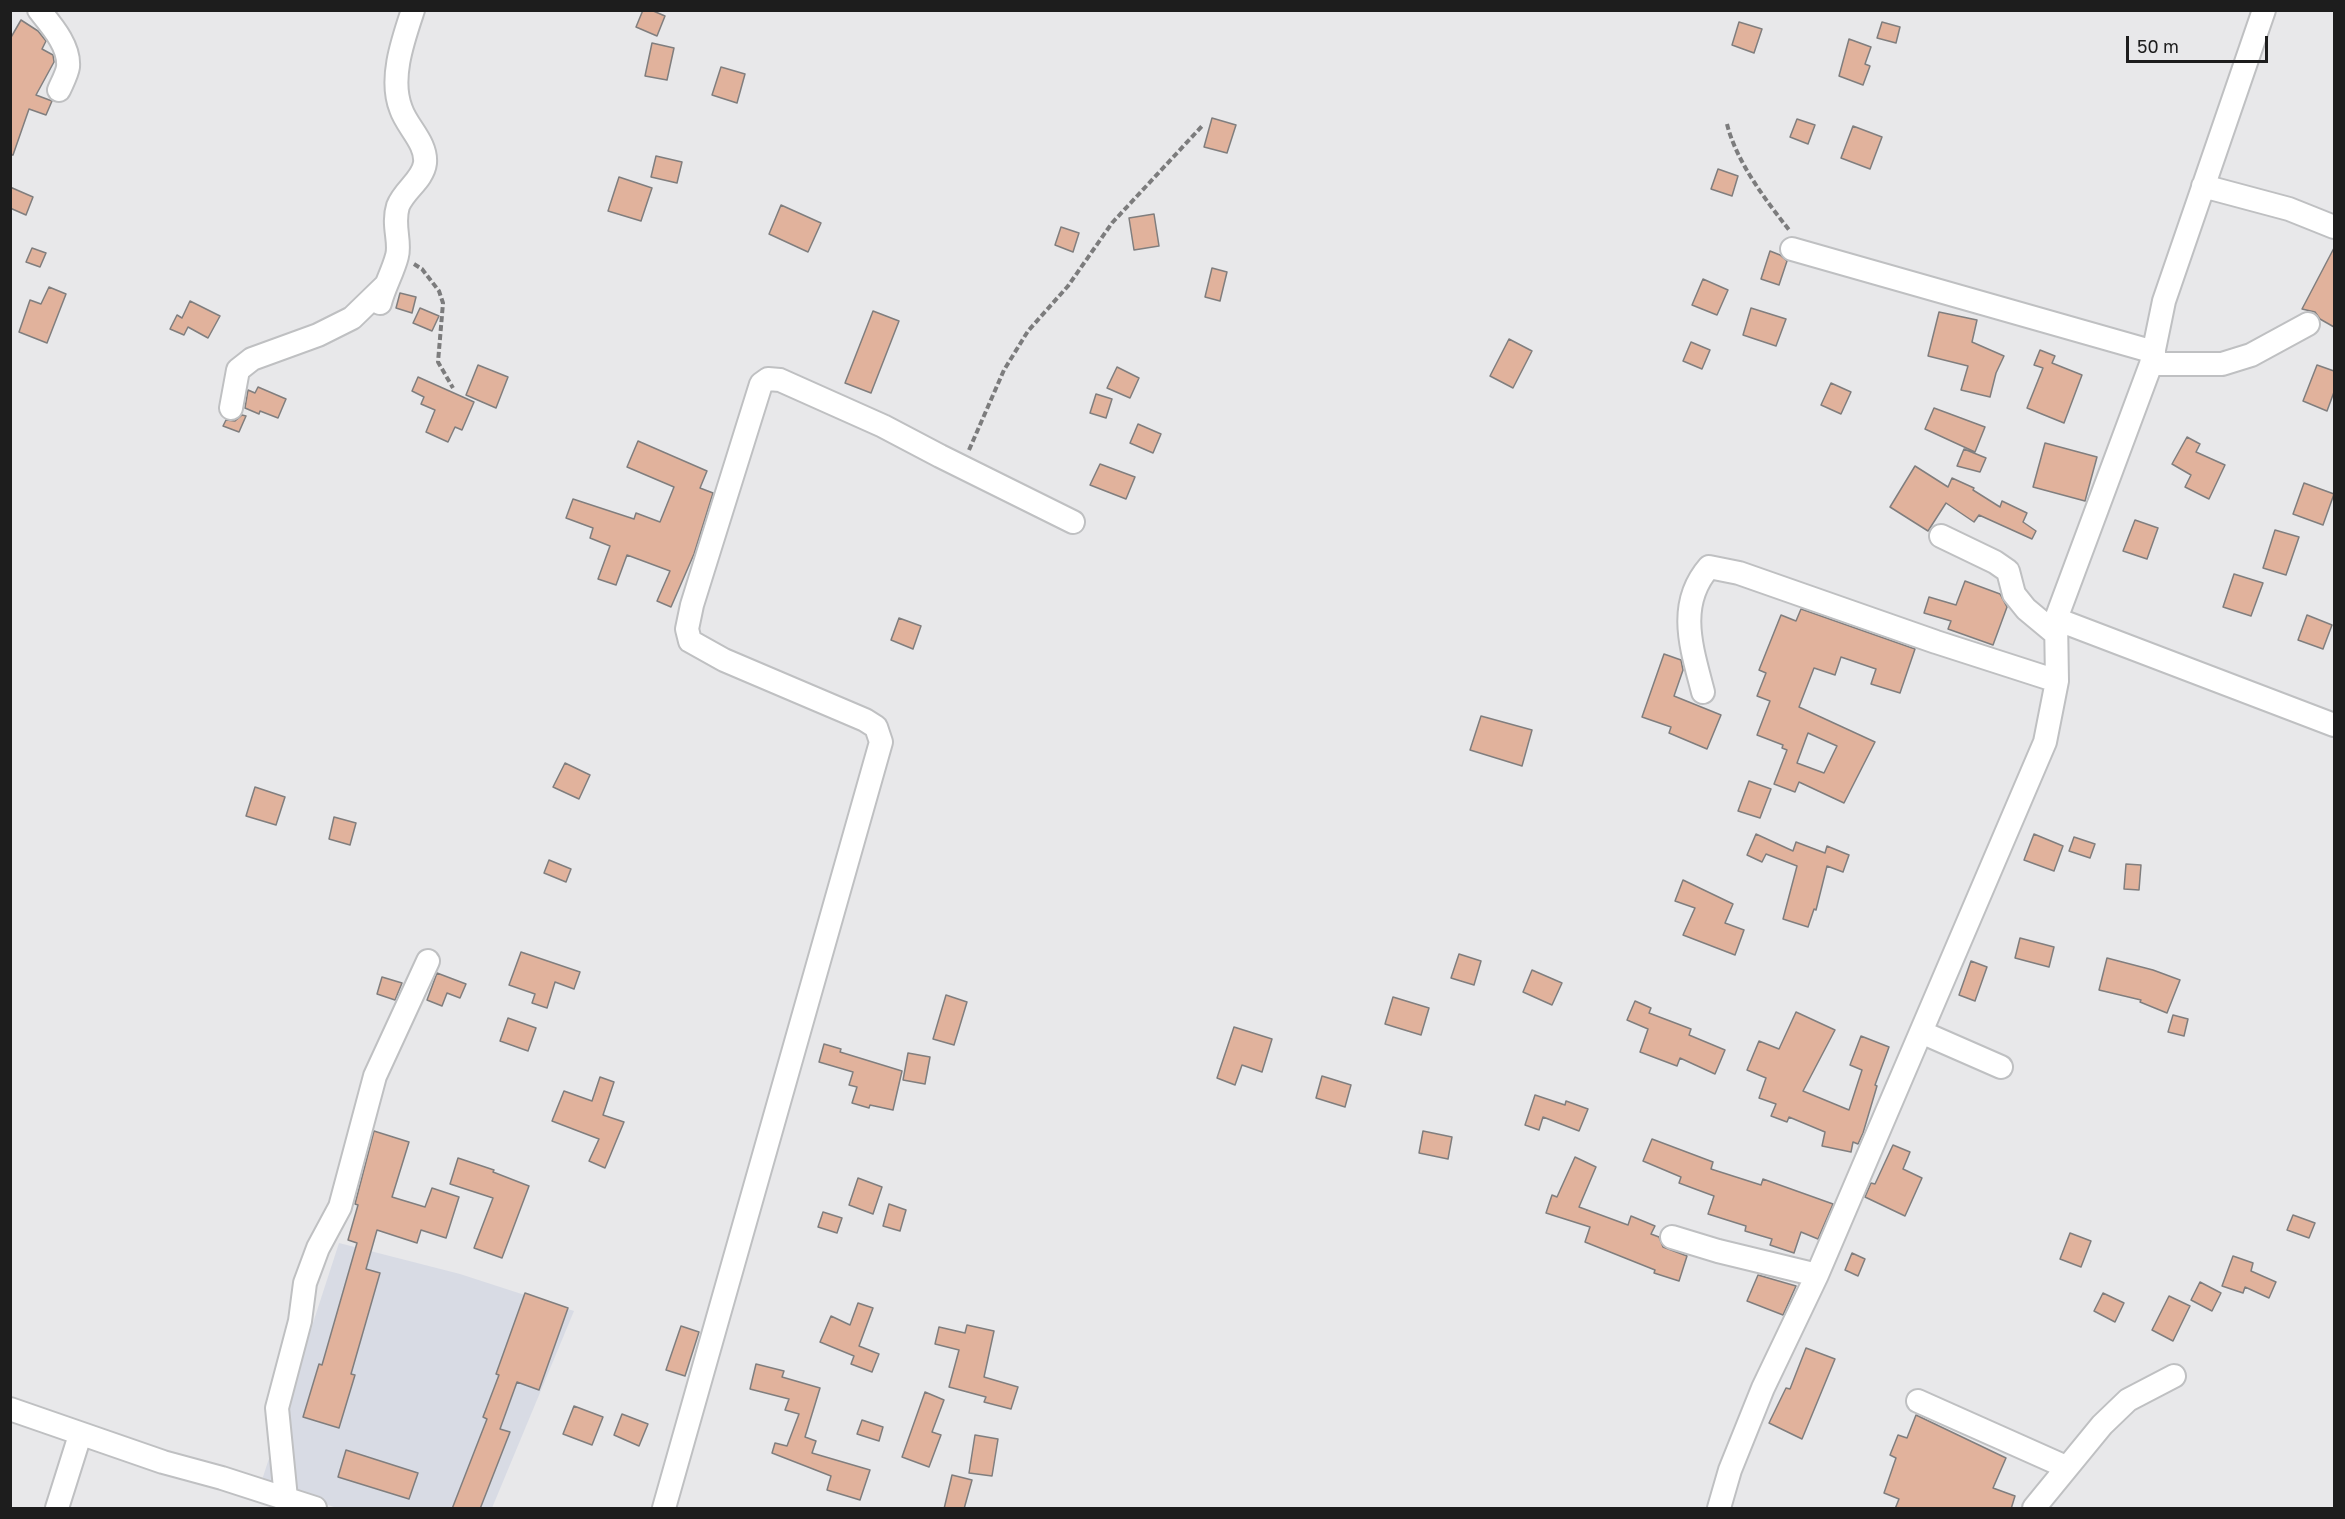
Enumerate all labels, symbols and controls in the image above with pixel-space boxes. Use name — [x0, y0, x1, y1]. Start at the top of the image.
scale bar — [2129, 24, 2272, 62]
text: 50 m — [2137, 35, 2179, 57]

